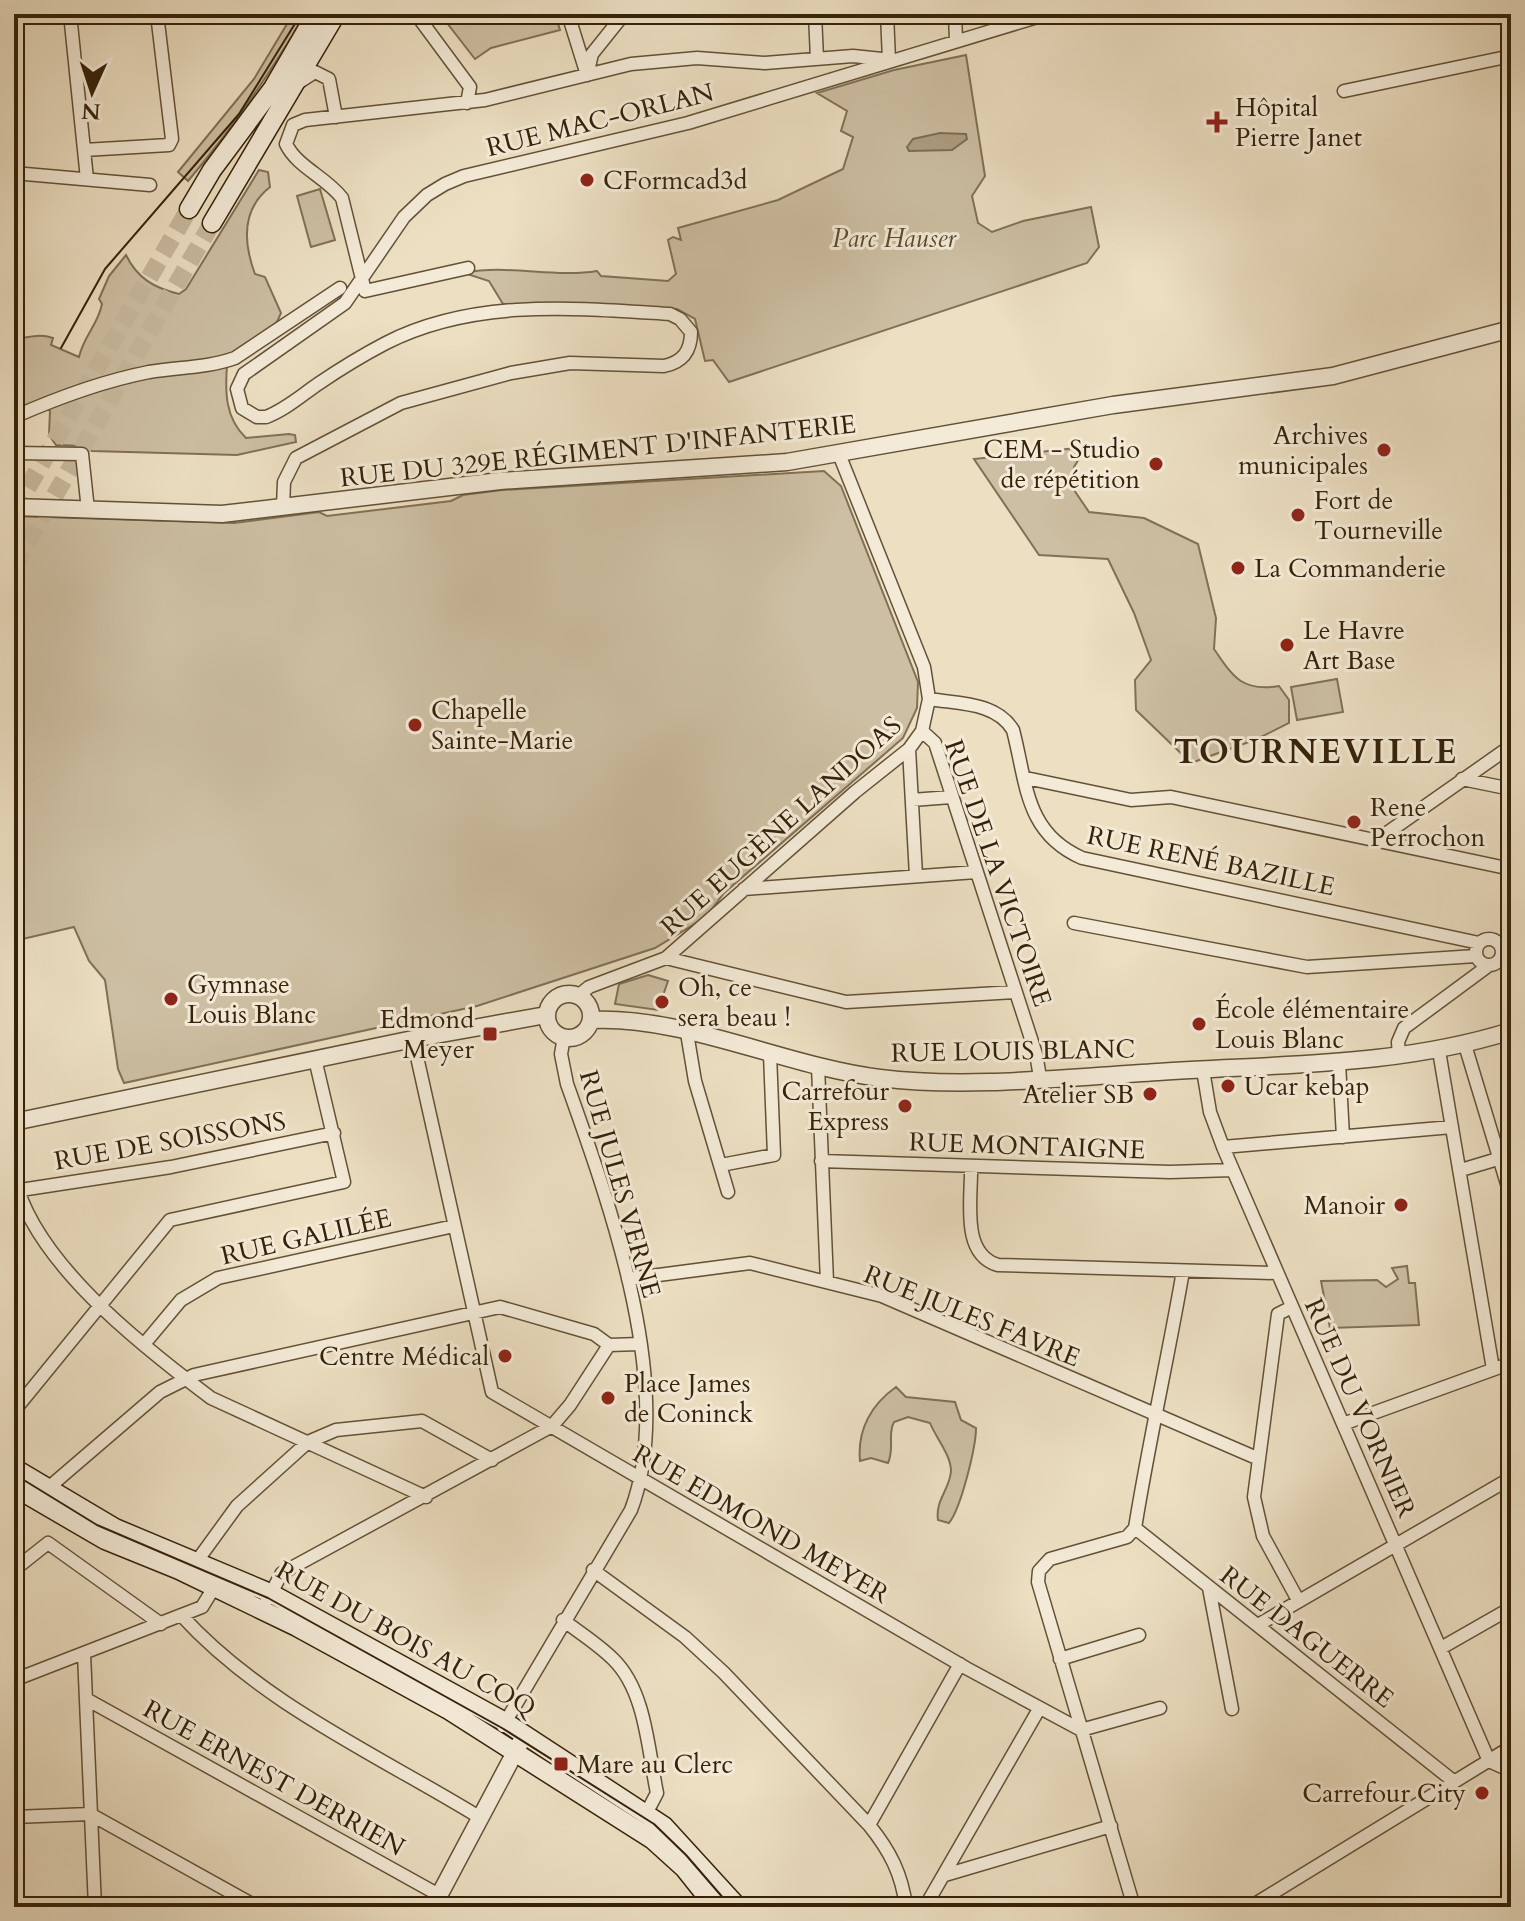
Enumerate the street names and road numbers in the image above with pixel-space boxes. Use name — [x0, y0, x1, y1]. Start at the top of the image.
street label: RUE MAC-ORLAN — [482, 75, 718, 165]
street label: RUE DU 329E RÉGIMENT D'INFANTERIE — [338, 406, 858, 496]
street label: RUE EUGÈNE LANDOAS — [653, 708, 909, 944]
street label: RUE DE LA VICTOIRE — [936, 735, 1060, 1011]
street label: RUE RENÉ BAZILLE — [1084, 818, 1338, 904]
street label: RUE LOUIS BLANC — [890, 1031, 1136, 1071]
street label: RUE JULES VERNE — [571, 1066, 669, 1302]
street label: RUE DE SOISSONS — [51, 1103, 289, 1179]
street label: RUE MONTAIGNE — [908, 1124, 1146, 1168]
street label: RUE GALILÉE — [217, 1200, 395, 1274]
street label: RUE JULES FAVRE — [859, 1257, 1085, 1375]
street label: RUE DU VORNIER — [1296, 1293, 1424, 1523]
street label: RUE EDMOND MEYER — [626, 1436, 896, 1612]
street label: RUE DU BOIS AU COQ — [270, 1553, 542, 1725]
street label: RUE DAGUERRE — [1213, 1558, 1401, 1716]
street label: RUE ERNEST DERRIEN — [137, 1691, 411, 1865]

